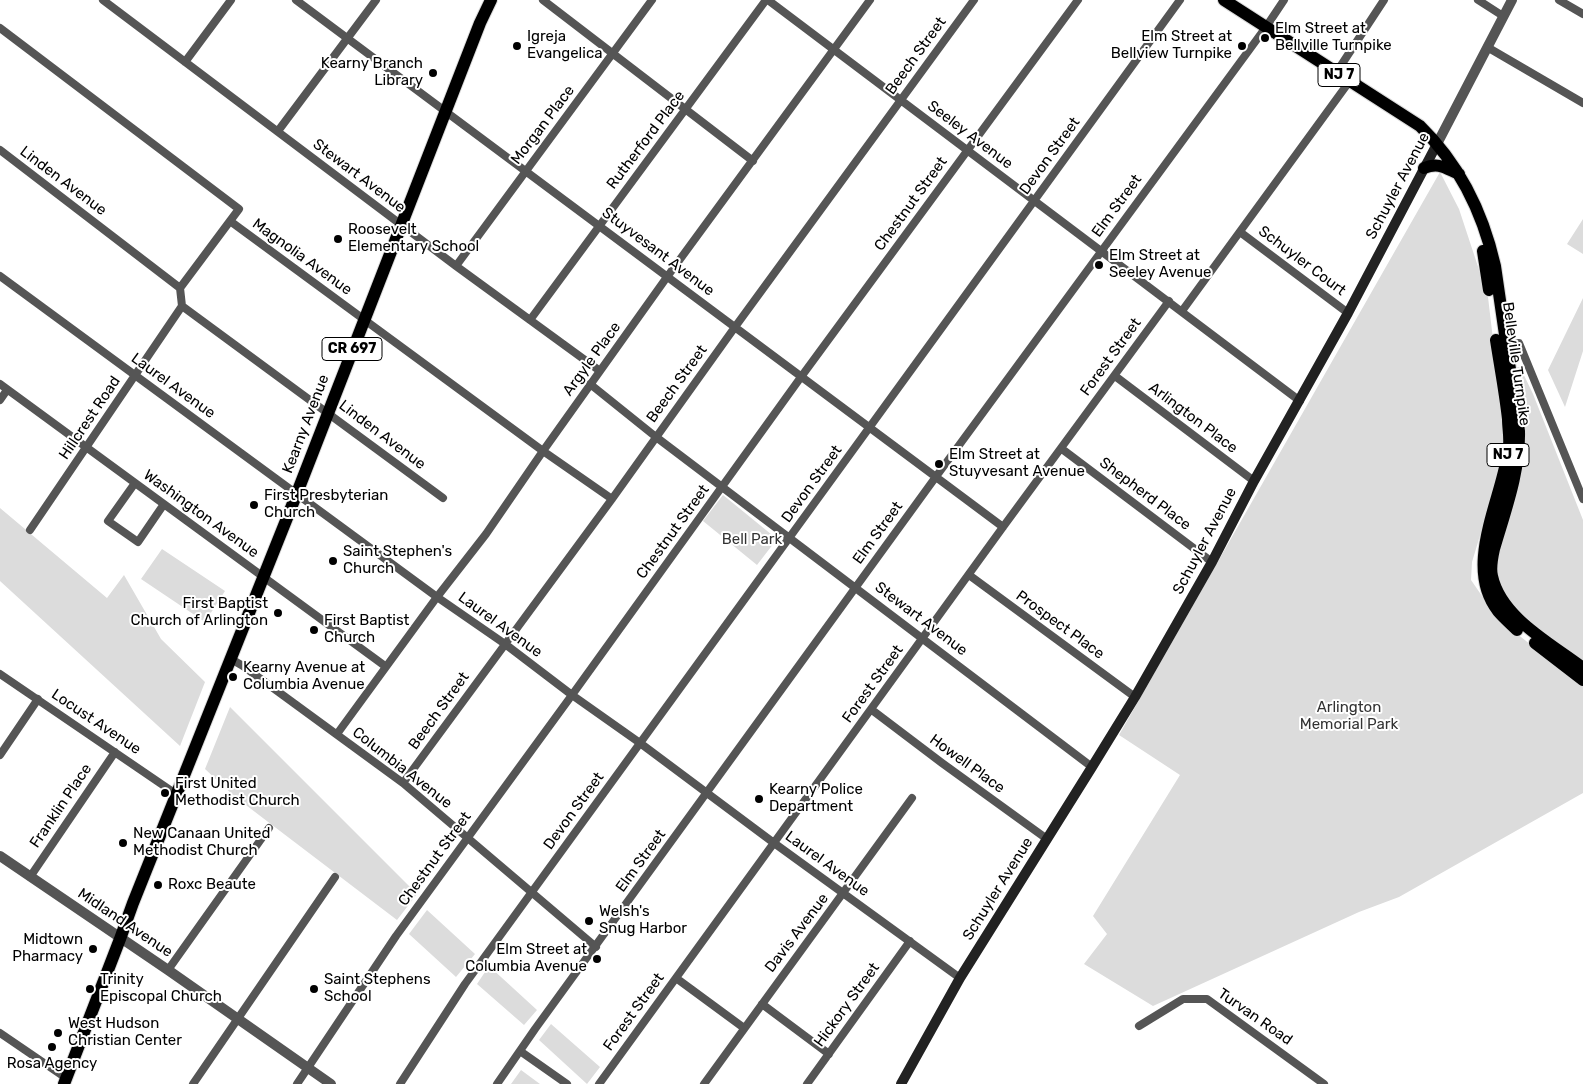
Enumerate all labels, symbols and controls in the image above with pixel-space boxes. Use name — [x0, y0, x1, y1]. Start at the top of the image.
street label: Beech Street — [882, 14, 950, 98]
place label: Elm Street at Bellville Turnpike — [1275, 20, 1392, 55]
place label: Igreja Evangelica — [527, 28, 602, 63]
place label: Elm Street at Bellview Turnpike — [1111, 28, 1232, 63]
marker: Elm Street at Bellville Turnpike — [1259, 32, 1271, 44]
marker: Igreja Evangelica — [511, 40, 523, 52]
marker: Elm Street at Bellview Turnpike — [1236, 40, 1248, 52]
place label: Kearny Branch Library — [321, 55, 423, 90]
road number: NJ 7 — [1318, 64, 1360, 86]
marker: Kearny Branch Library — [427, 67, 439, 79]
street label: Morgan Place — [507, 82, 579, 168]
street label: Rutherford Place — [603, 87, 689, 193]
street label: Seeley Avenue — [924, 97, 1016, 173]
street label: Devon Street — [1016, 114, 1084, 198]
street label: Schuyler Avenue — [1362, 130, 1434, 242]
street label: Stewart Avenue — [309, 135, 409, 217]
street label: Linden Avenue — [16, 143, 110, 219]
street label: Chestnut Street — [871, 153, 951, 255]
street label: Elm Street — [1088, 171, 1146, 241]
street label: Stuyvesant Avenue — [598, 204, 718, 300]
street label: Magnolia Avenue — [249, 215, 355, 299]
place label: Roosevelt Elementary School — [348, 221, 479, 256]
street label: Schuyler Court — [1255, 222, 1349, 300]
marker: Roosevelt Elementary School — [332, 233, 344, 245]
place label: Elm Street at Seeley Avenue — [1109, 247, 1211, 282]
marker: Elm Street at Seeley Avenue — [1093, 259, 1105, 271]
street label: Belleville Turnpike — [1498, 301, 1534, 427]
street label: Forest Street — [1077, 315, 1145, 399]
street label: Argyle Place — [559, 319, 625, 399]
road number: CR 697 — [322, 338, 382, 360]
street label: Beech Street — [643, 342, 711, 426]
street label: Laurel Avenue — [127, 349, 219, 423]
street label: Kearny Avenue — [279, 372, 333, 476]
street label: Hillcrest Road — [56, 373, 124, 463]
street label: Arlington Place — [1145, 379, 1241, 457]
street label: Linden Avenue — [335, 397, 429, 473]
street label: Devon Street — [778, 442, 846, 526]
road number: NJ 7 — [1487, 444, 1529, 466]
place label: Elm Street at Stuyvesant Avenue — [949, 446, 1085, 481]
street label: Shepherd Place — [1096, 454, 1194, 534]
marker: Elm Street at Stuyvesant Avenue — [933, 458, 945, 470]
street label: Washington Avenue — [140, 466, 262, 562]
street label: Chestnut Street — [633, 481, 713, 583]
street label: Schuyler Avenue — [1169, 485, 1241, 597]
place label: First Presbyterian Church — [264, 487, 388, 522]
street label: Elm Street — [849, 498, 907, 568]
marker: First Presbyterian Church — [248, 499, 260, 511]
park label: Bell Park — [722, 531, 782, 549]
place label: Saint Stephen's Church — [343, 543, 452, 578]
marker: Saint Stephen's Church — [327, 555, 339, 567]
street label: Stewart Avenue — [871, 578, 971, 660]
street label: Prospect Place — [1012, 587, 1108, 663]
street label: Laurel Avenue — [454, 588, 546, 662]
place label: First Baptist Church of Arlington — [131, 595, 268, 630]
marker: First Baptist Church of Arlington — [272, 607, 284, 619]
place label: First Baptist Church — [324, 612, 409, 647]
marker: First Baptist Church — [308, 624, 320, 636]
street label: Forest Street — [839, 642, 907, 726]
place label: Kearny Avenue at Columbia Avenue — [243, 659, 365, 694]
street label: Beech Street — [405, 669, 473, 753]
marker: Kearny Avenue at Columbia Avenue — [227, 671, 239, 683]
street label: Locust Avenue — [48, 685, 144, 759]
park label: Arlington Memorial Park — [1300, 699, 1398, 734]
street label: Columbia Avenue — [349, 723, 455, 813]
street label: Howell Place — [926, 731, 1008, 797]
street label: Franklin Place — [26, 761, 96, 851]
street label: Devon Street — [540, 769, 608, 853]
place label: First United Methodist Church — [175, 775, 300, 810]
place label: Kearny Police Department — [769, 781, 863, 816]
marker: First United Methodist Church — [159, 787, 171, 799]
marker: Kearny Police Department — [753, 793, 765, 805]
street label: Chestnut Street — [395, 808, 475, 910]
place label: New Canaan United Methodist Church — [133, 825, 270, 860]
street label: Elm Street — [612, 826, 670, 896]
street label: Laurel Avenue — [781, 827, 873, 901]
street label: Schuyler Avenue — [959, 834, 1037, 944]
marker: New Canaan United Methodist Church — [117, 837, 129, 849]
place label: Roxc Beaute — [168, 876, 256, 894]
marker: Roxc Beaute — [152, 879, 164, 891]
street label: Midland Avenue — [74, 885, 176, 961]
street label: Davis Avenue — [761, 890, 833, 976]
place label: Welsh's Snug Harbor — [599, 903, 687, 938]
marker: Welsh's Snug Harbor — [583, 915, 595, 927]
place label: Midtown Pharmacy — [12, 931, 83, 966]
place label: Elm Street at Columbia Avenue — [465, 941, 587, 976]
marker: Midtown Pharmacy — [87, 943, 99, 955]
marker: Elm Street at Columbia Avenue — [591, 953, 603, 965]
street label: Hickory Street — [810, 959, 884, 1051]
street label: Forest Street — [600, 970, 668, 1054]
place label: Trinity Episcopal Church — [100, 971, 222, 1006]
place label: Saint Stephens School — [324, 971, 431, 1006]
marker: Trinity Episcopal Church — [84, 983, 96, 995]
marker: Saint Stephens School — [308, 983, 320, 995]
street label: Turvan Road — [1214, 985, 1296, 1049]
place label: West Hudson Christian Center — [68, 1015, 182, 1050]
marker: West Hudson Christian Center — [52, 1027, 64, 1039]
marker: Rosa Agency — [46, 1041, 58, 1053]
place label: Rosa Agency — [7, 1055, 97, 1073]

